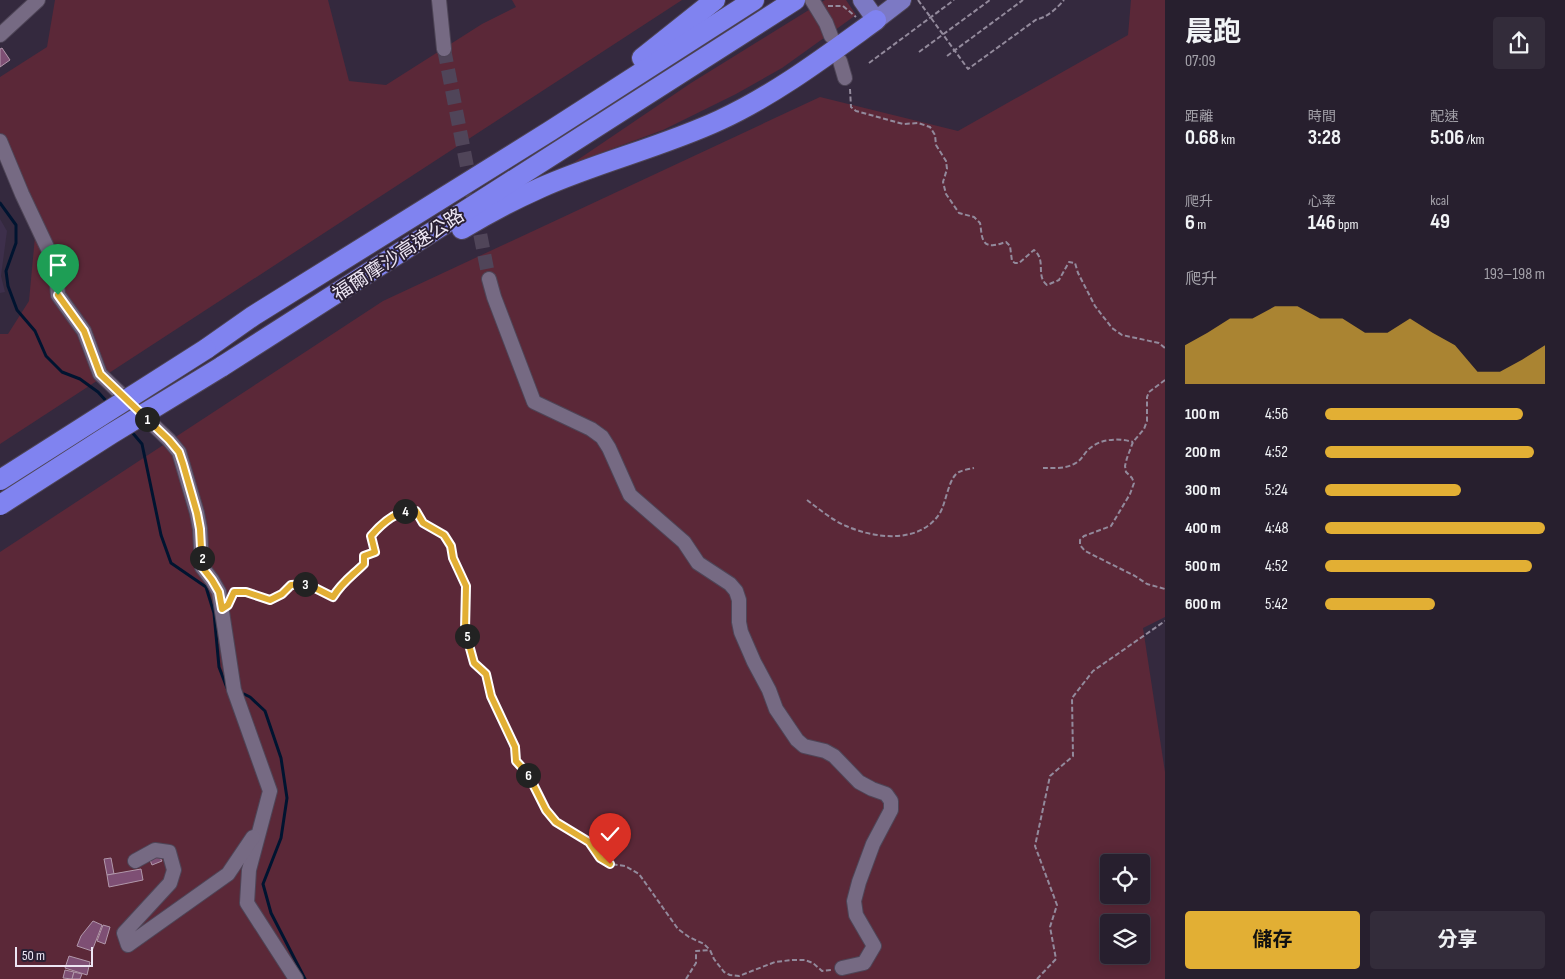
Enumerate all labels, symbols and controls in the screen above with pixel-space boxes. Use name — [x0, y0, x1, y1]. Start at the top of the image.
text: 晨跑 — [1185, 16, 1241, 49]
button: share — [1493, 17, 1545, 69]
text: 07:09 — [1185, 52, 1216, 71]
text: 距離 — [1185, 108, 1213, 125]
text: 時間 — [1308, 108, 1336, 125]
text: 配速 — [1430, 108, 1458, 125]
text: 0.68 — [1185, 125, 1219, 150]
text: 3:28 — [1308, 125, 1341, 150]
text: 5:06 — [1430, 125, 1464, 150]
text: km — [1219, 131, 1235, 148]
text: /km — [1464, 131, 1485, 148]
text: kcal — [1430, 192, 1449, 209]
text: 爬升 — [1185, 193, 1213, 210]
text: 心率 — [1308, 193, 1336, 210]
street label: 福爾摩沙高速公路 — [329, 204, 469, 306]
text: 49 — [1430, 209, 1450, 234]
text: 6 — [1185, 210, 1195, 235]
text: 146 — [1308, 210, 1336, 235]
text: m — [1195, 216, 1206, 233]
text: bpm — [1336, 216, 1359, 233]
pin — [37, 244, 79, 295]
icon: arrive — [44, 251, 72, 279]
text: 193–198 m — [1484, 265, 1545, 284]
text: 爬升 — [1185, 270, 1217, 289]
text: 100 m — [1185, 405, 1220, 424]
text: 4:56 — [1265, 405, 1288, 424]
pin: 1 — [134, 406, 160, 432]
text: 1 — [145, 411, 150, 428]
text: 200 m — [1185, 443, 1220, 462]
text: 4:52 — [1265, 443, 1288, 462]
text: 300 m — [1185, 481, 1221, 500]
text: 5:24 — [1265, 481, 1288, 500]
pin: 4 — [392, 498, 418, 524]
text: 4 — [402, 503, 409, 520]
text: 400 m — [1185, 519, 1221, 538]
text: 4:48 — [1265, 519, 1288, 538]
pin: 2 — [190, 546, 214, 570]
text: 2 — [199, 550, 206, 567]
text: 500 m — [1185, 557, 1220, 576]
text: 4:52 — [1265, 557, 1288, 576]
pin: 3 — [292, 572, 318, 596]
text: 3 — [302, 576, 309, 593]
text: 600 m — [1185, 595, 1221, 614]
text: 5:42 — [1265, 595, 1288, 614]
pin: 5 — [454, 624, 480, 648]
text: 5 — [464, 628, 471, 645]
pin: 6 — [516, 762, 540, 788]
text: 6 — [525, 767, 532, 784]
pin — [589, 813, 631, 864]
icon: check — [596, 820, 624, 848]
map controls — [1100, 854, 1150, 964]
button: locate — [1100, 854, 1150, 904]
button: 儲存 — [1185, 911, 1360, 969]
button: 分享 — [1370, 911, 1545, 969]
button: layers — [1100, 914, 1150, 964]
scale bar — [15, 944, 92, 967]
text: 50 m — [22, 947, 45, 964]

